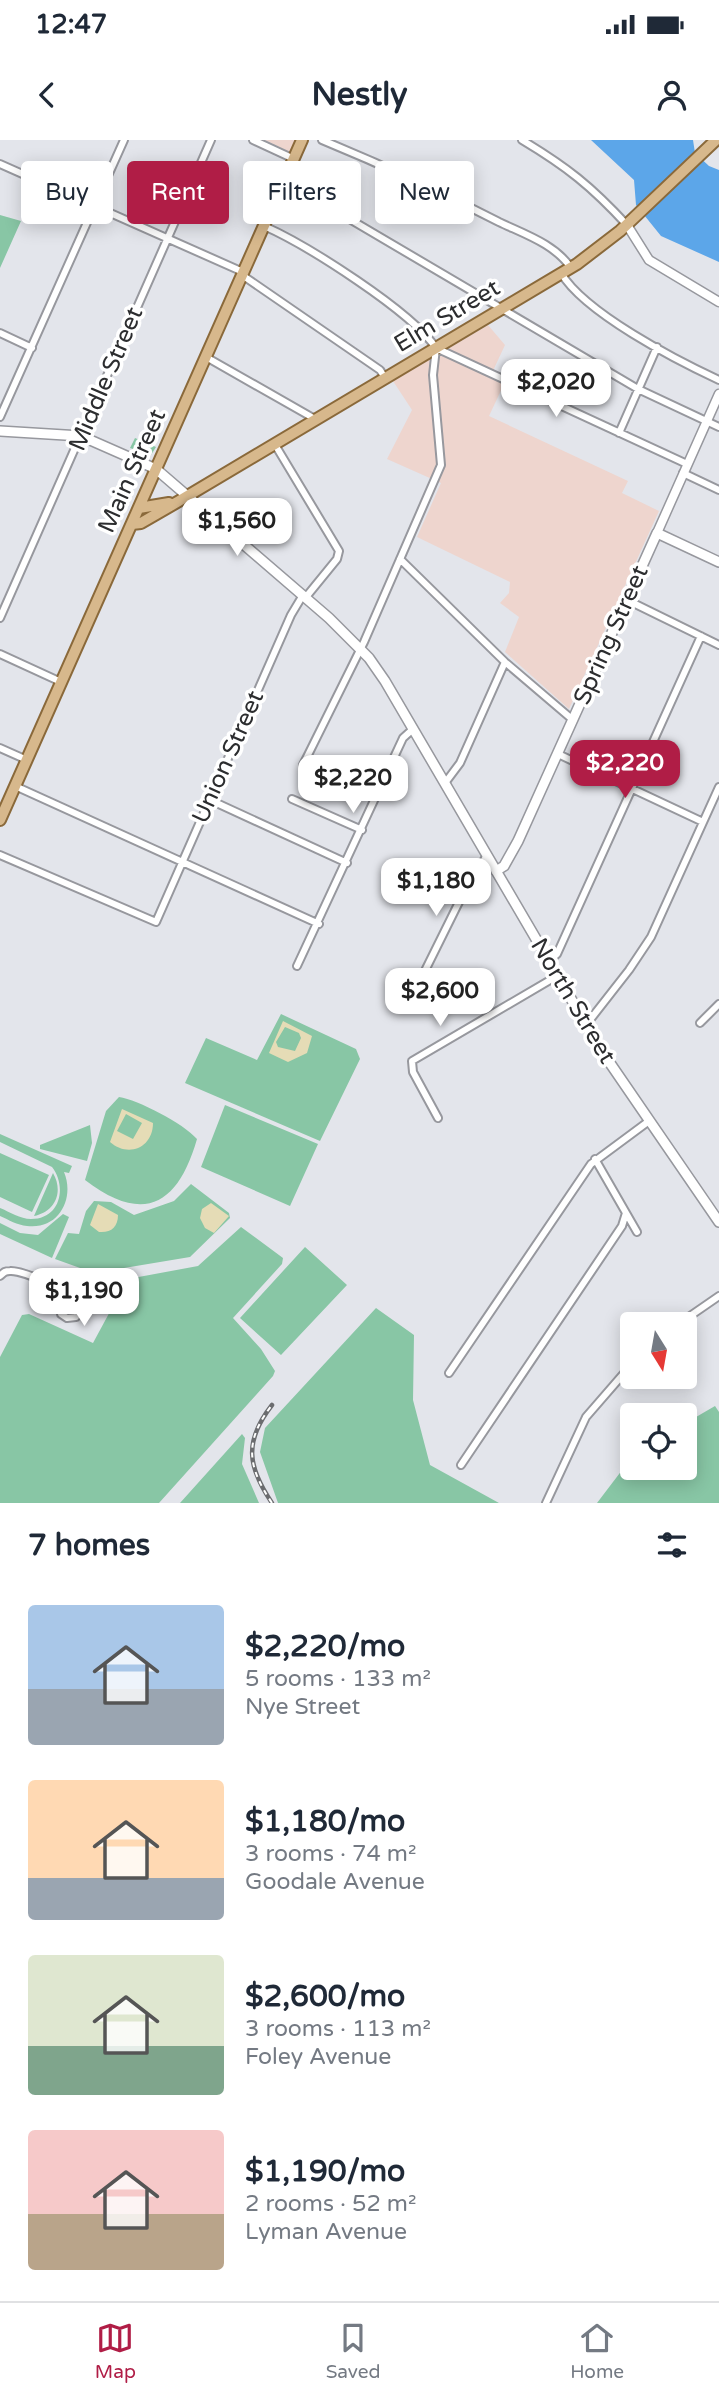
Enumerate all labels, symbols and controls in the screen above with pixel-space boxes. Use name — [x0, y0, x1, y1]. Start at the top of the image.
text: 12:47 — [35, 9, 107, 40]
icon: back — [28, 76, 66, 114]
text: Nestly — [312, 76, 407, 114]
icon: person — [653, 76, 691, 114]
chip: Buy — [21, 161, 113, 224]
chip: Rent — [127, 161, 229, 224]
chip: Filters — [243, 161, 361, 224]
chip: New — [375, 161, 474, 224]
street label: Elm Street — [389, 273, 505, 359]
street label: Middle Street — [63, 303, 149, 455]
pin: $2,020 — [499, 359, 613, 419]
text: $2,020 — [517, 368, 595, 396]
street label: Main Street — [92, 405, 172, 537]
pin: $1,560 — [180, 498, 294, 558]
text: $1,560 — [198, 507, 276, 535]
street label: Spring Street — [567, 561, 655, 709]
street label: Union Street — [186, 686, 270, 828]
pin: $2,220 — [568, 740, 682, 800]
text: $2,220 — [586, 749, 664, 777]
pin: $2,220 — [296, 756, 410, 815]
text: $2,220 — [314, 764, 392, 792]
pin: $1,180 — [379, 858, 493, 918]
text: $1,180 — [397, 867, 475, 895]
street label: North Street — [524, 933, 622, 1069]
pin: $2,600 — [383, 968, 497, 1028]
text: $2,600 — [401, 977, 479, 1005]
pin: $1,190 — [27, 1268, 141, 1328]
text: $1,190 — [45, 1277, 123, 1305]
north arrow — [620, 1312, 696, 1390]
map controls — [620, 1312, 697, 1480]
button: locate — [620, 1403, 697, 1480]
icon: filters — [653, 1526, 691, 1564]
text: 7 homes — [28, 1527, 150, 1564]
text: $2,220/mo — [245, 1628, 405, 1665]
icon: home — [84, 1633, 168, 1717]
text: 5 rooms · 133 m² — [245, 1665, 431, 1693]
text: Nye Street — [245, 1693, 360, 1721]
text: $1,180/mo — [245, 1803, 405, 1840]
icon: home — [84, 1808, 168, 1892]
text: 3 rooms · 74 m² — [245, 1840, 416, 1868]
text: Goodale Avenue — [245, 1868, 425, 1896]
text: $2,600/mo — [245, 1978, 405, 2015]
icon: home — [84, 1983, 168, 2067]
text: 3 rooms · 113 m² — [245, 2015, 431, 2043]
text: Foley Avenue — [245, 2043, 391, 2071]
text: $1,190/mo — [245, 2153, 405, 2190]
icon: home — [84, 2158, 168, 2242]
text: 2 rooms · 52 m² — [245, 2190, 416, 2218]
text: Lyman Avenue — [245, 2218, 407, 2246]
tab: Map — [95, 2319, 136, 2383]
tab: Saved — [326, 2319, 381, 2383]
tab: Home — [570, 2319, 624, 2383]

